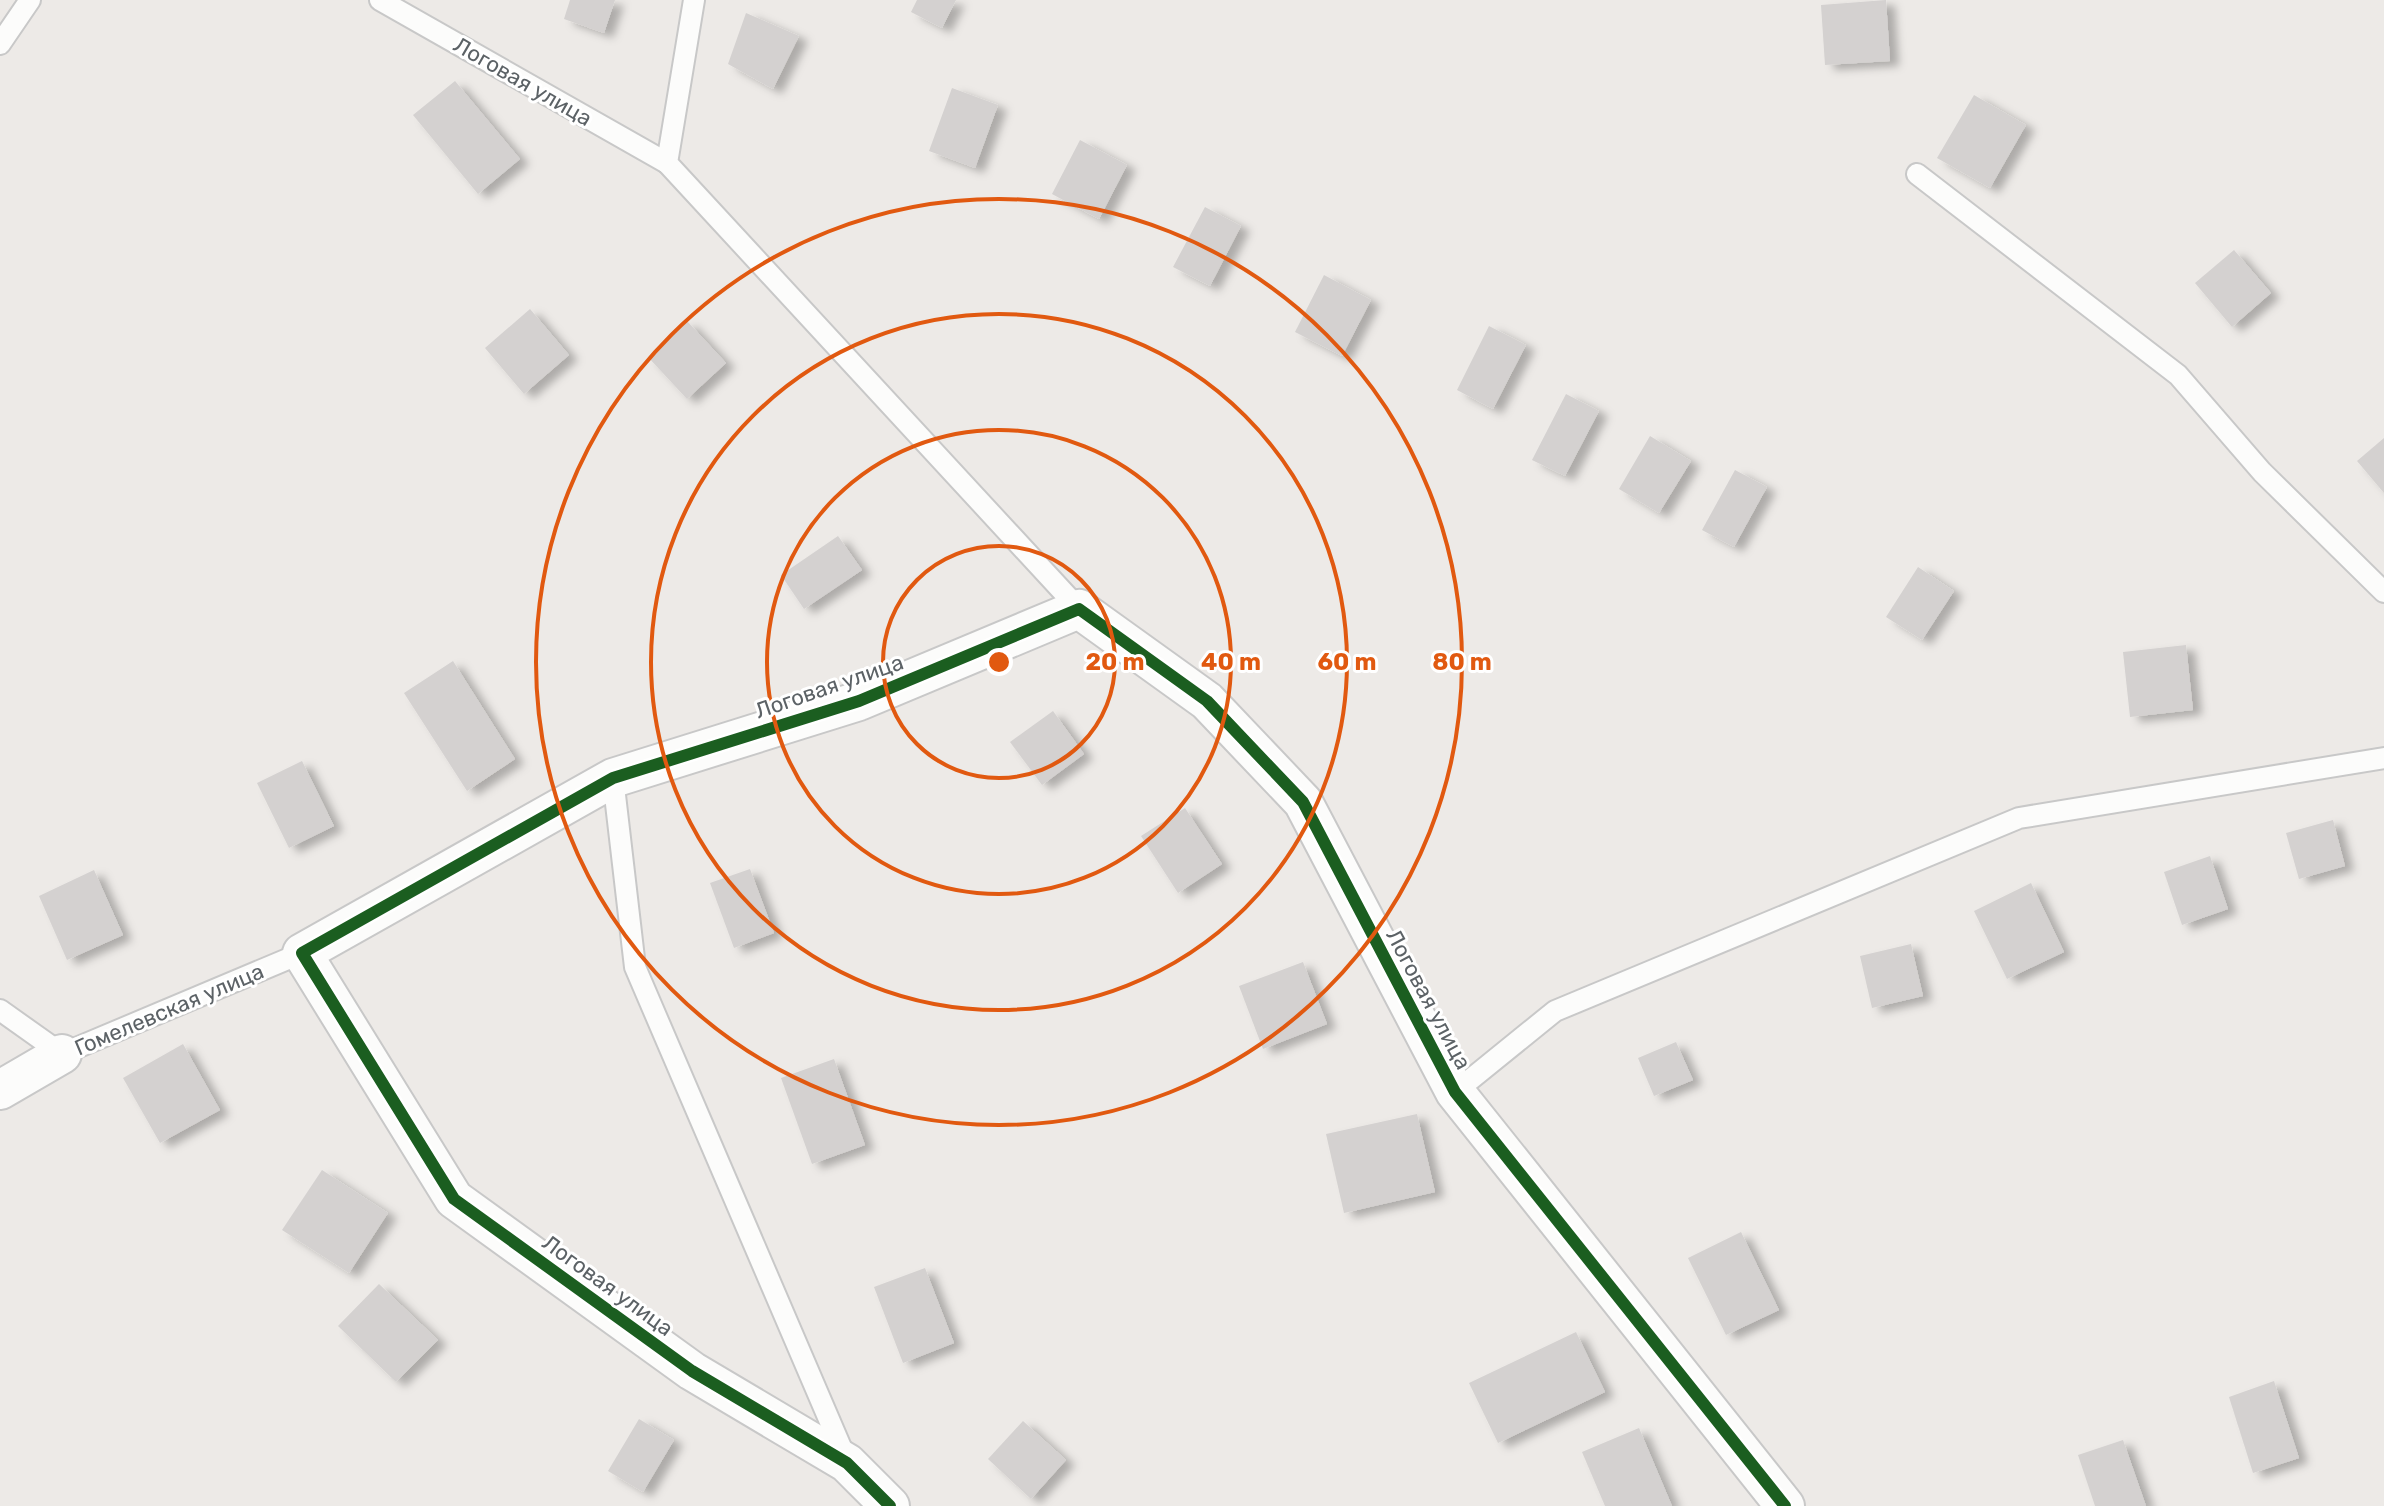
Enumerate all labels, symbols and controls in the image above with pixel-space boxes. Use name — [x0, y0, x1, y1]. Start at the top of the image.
street label: Логовая улица — [449, 31, 597, 132]
street label: Логовая улица — [751, 648, 907, 724]
centre of rings — [985, 648, 1013, 676]
text: 20 m — [1085, 648, 1145, 676]
text: 40 m — [1201, 648, 1261, 676]
text: 60 m — [1317, 648, 1377, 676]
text: 80 m — [1432, 648, 1492, 676]
street label: Логовая улица — [1380, 924, 1477, 1074]
street label: Гомелевская улица — [71, 957, 268, 1062]
street label: Логовая улица — [537, 1229, 678, 1342]

